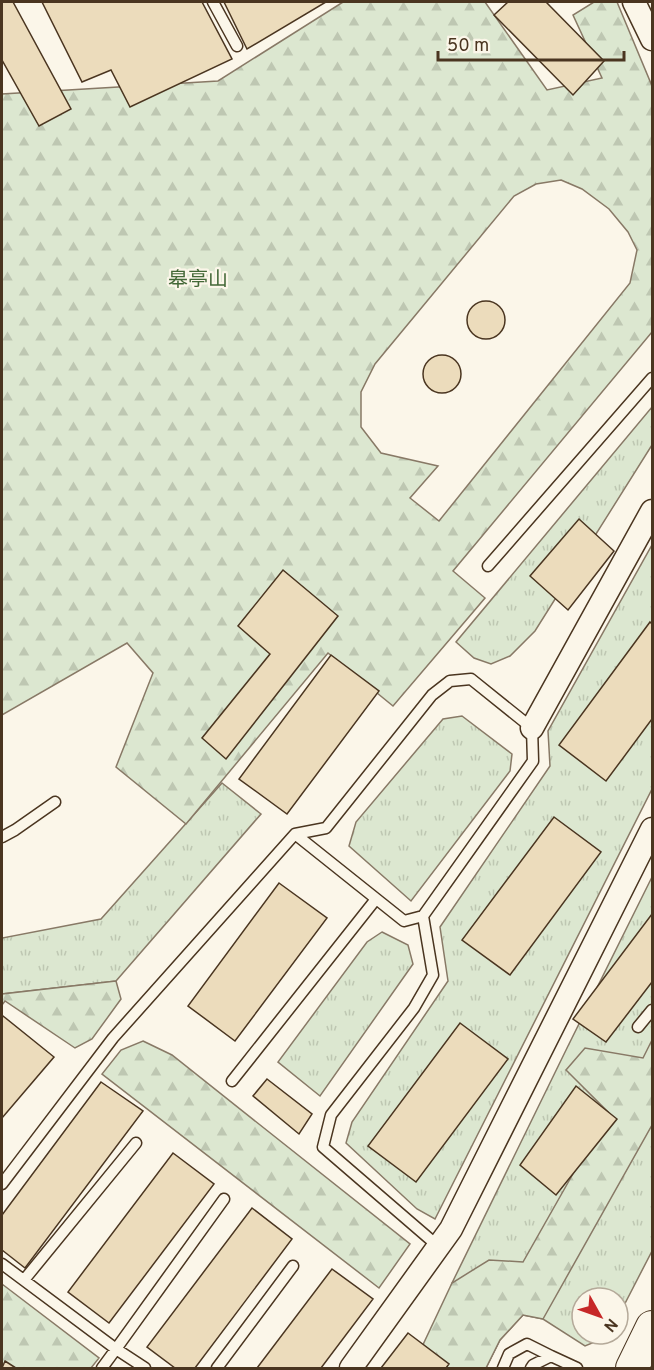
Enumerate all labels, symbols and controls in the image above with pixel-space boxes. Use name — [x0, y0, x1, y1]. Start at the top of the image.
scale bar — [438, 24, 624, 62]
text: 50 m — [447, 35, 489, 58]
park label: 皋亭山 — [168, 268, 228, 294]
north arrow — [570, 1286, 630, 1346]
text: N — [599, 1314, 621, 1335]

